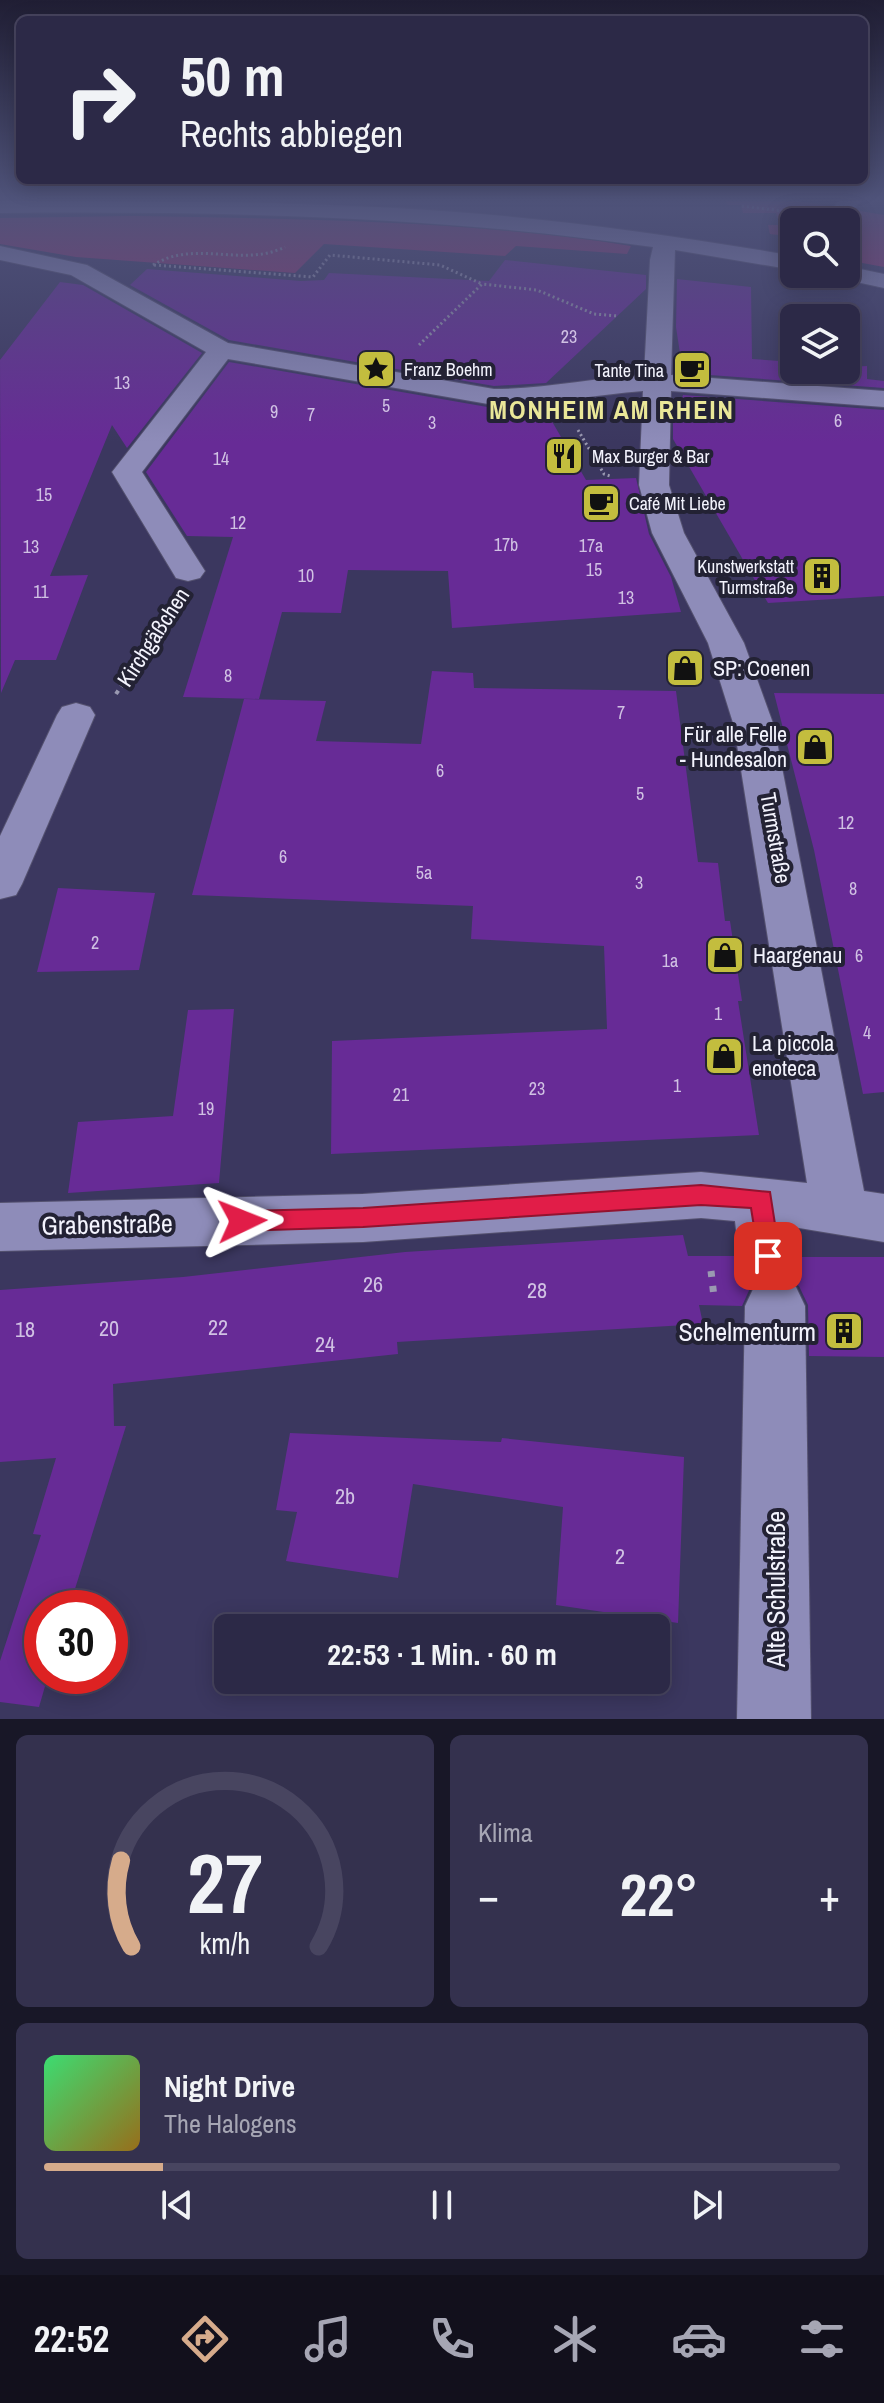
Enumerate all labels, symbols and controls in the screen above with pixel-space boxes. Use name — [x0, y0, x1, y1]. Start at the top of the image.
text: 50 m — [180, 38, 285, 113]
icon: right — [48, 48, 152, 152]
text: Rechts abbiegen — [180, 110, 403, 158]
map controls — [780, 208, 860, 384]
button: search — [780, 208, 860, 288]
button: layers — [780, 304, 860, 384]
house number: 23 — [561, 324, 577, 349]
place icon: Franz Boehm — [355, 348, 397, 390]
cafe icon: Tante Tina — [671, 349, 713, 391]
place label: Franz Boehm — [404, 357, 493, 382]
place label: Tante Tina — [595, 358, 664, 383]
house number: 13 — [114, 370, 130, 395]
district label: MONHEIM AM RHEIN — [489, 392, 735, 427]
house number: 5 — [382, 393, 390, 418]
house number: 9 — [270, 399, 278, 424]
house number: 7 — [307, 402, 315, 427]
house number: 6 — [834, 408, 842, 433]
house number: 3 — [428, 410, 436, 435]
restaurant icon: Max Burger & Bar — [543, 435, 585, 477]
place label: Max Burger & Bar — [592, 444, 709, 469]
house number: 14 — [213, 446, 229, 471]
house number: 15 — [36, 482, 52, 507]
cafe icon: Café Mit Liebe — [580, 482, 622, 524]
place label: Café Mit Liebe — [629, 491, 726, 516]
house number: 12 — [230, 510, 246, 535]
house number: 17b — [494, 532, 518, 557]
house number: 17a — [579, 533, 603, 558]
house number: 13 — [23, 534, 39, 559]
place label: Kunstwerkstatt Turmstraße — [697, 554, 794, 600]
building icon: Kunstwerkstatt Turmstraße — [801, 555, 843, 597]
house number: 15 — [586, 557, 602, 582]
house number: 10 — [298, 563, 314, 588]
house number: 11 — [33, 579, 49, 604]
street label: Kirchgäßchen — [110, 582, 196, 692]
house number: 13 — [618, 585, 634, 610]
shop icon: SP: Coenen — [664, 647, 706, 689]
place label: SP: Coenen — [713, 653, 810, 683]
house number: 8 — [224, 663, 232, 688]
house number: 7 — [617, 700, 625, 725]
place label: Für alle Felle - Hundesalon — [680, 719, 787, 774]
shop icon: Für alle Felle - Hundesalon — [794, 726, 836, 768]
house number: 6 — [436, 758, 444, 783]
house number: 5 — [636, 781, 644, 806]
street label: Turmstraße — [753, 790, 799, 886]
house number: 12 — [838, 810, 854, 835]
house number: 6 — [279, 844, 287, 869]
house number: 5a — [416, 860, 432, 885]
house number: 3 — [635, 870, 643, 895]
house number: 8 — [849, 876, 857, 901]
house number: 2 — [91, 930, 99, 955]
shop icon: Haargenau — [704, 934, 746, 976]
place label: Haargenau — [753, 940, 842, 970]
house number: 6 — [855, 943, 863, 968]
house number: 1a — [662, 948, 678, 973]
house number: 1 — [714, 1001, 723, 1026]
house number: 4 — [863, 1020, 871, 1045]
place label: La piccola enoteca — [752, 1028, 834, 1083]
shop icon: La piccola enoteca — [703, 1035, 745, 1077]
house number: 1 — [673, 1073, 682, 1098]
house number: 23 — [529, 1076, 545, 1101]
house number: 21 — [393, 1082, 410, 1107]
house number: 19 — [198, 1096, 214, 1121]
position arrow — [200, 1179, 284, 1263]
street label: Grabenstraße — [41, 1205, 173, 1243]
pin — [734, 1222, 802, 1290]
icon: arrive — [746, 1234, 790, 1278]
house number: 26 — [363, 1269, 383, 1299]
house number: 28 — [527, 1275, 547, 1305]
building icon: Schelmenturm — [823, 1310, 865, 1352]
house number: 22 — [208, 1312, 228, 1342]
house number: 20 — [99, 1313, 119, 1343]
house number: 18 — [15, 1314, 35, 1344]
place label: Schelmenturm — [679, 1314, 816, 1349]
house number: 24 — [315, 1329, 335, 1359]
house number: 2b — [335, 1481, 355, 1511]
street label: Alte Schulstraße — [758, 1511, 793, 1668]
house number: 2 — [615, 1541, 625, 1571]
speed limit sign: 30 — [24, 1590, 128, 1694]
text: 22:53 · 1 Min. · 60 m — [327, 1634, 557, 1674]
text: Klima — [478, 1815, 533, 1850]
text: 27 — [187, 1827, 263, 1939]
text: 22° — [620, 1854, 698, 1935]
text: − — [478, 1865, 499, 1925]
text: + — [819, 1865, 840, 1925]
text: km/h — [200, 1924, 250, 1963]
text: Night Drive — [164, 2066, 295, 2106]
text: The Halogens — [164, 2106, 297, 2141]
icon: previous — [155, 2183, 199, 2227]
icon: pause — [420, 2183, 464, 2227]
icon: next — [685, 2183, 729, 2227]
icon: directions — [177, 2311, 233, 2367]
icon: music — [300, 2311, 356, 2367]
icon: phone — [424, 2311, 480, 2367]
icon: climate — [547, 2311, 603, 2367]
icon: car — [671, 2311, 727, 2367]
icon: filters — [794, 2311, 850, 2367]
text: 22:52 — [34, 2315, 109, 2363]

